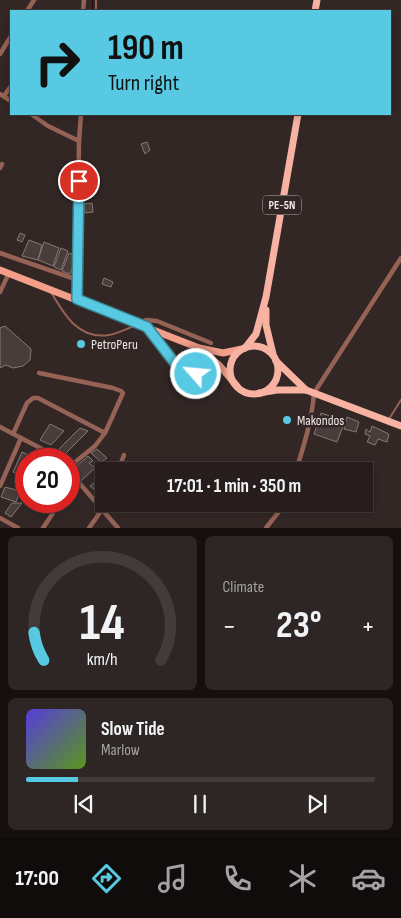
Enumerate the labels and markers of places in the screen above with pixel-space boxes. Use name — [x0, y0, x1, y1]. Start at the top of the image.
pin — [58, 160, 100, 202]
place label: PetroPeru — [91, 336, 138, 353]
marker: PetroPeru — [75, 338, 87, 350]
place label: Makondos — [297, 412, 344, 429]
marker: Makondos — [281, 414, 293, 426]

